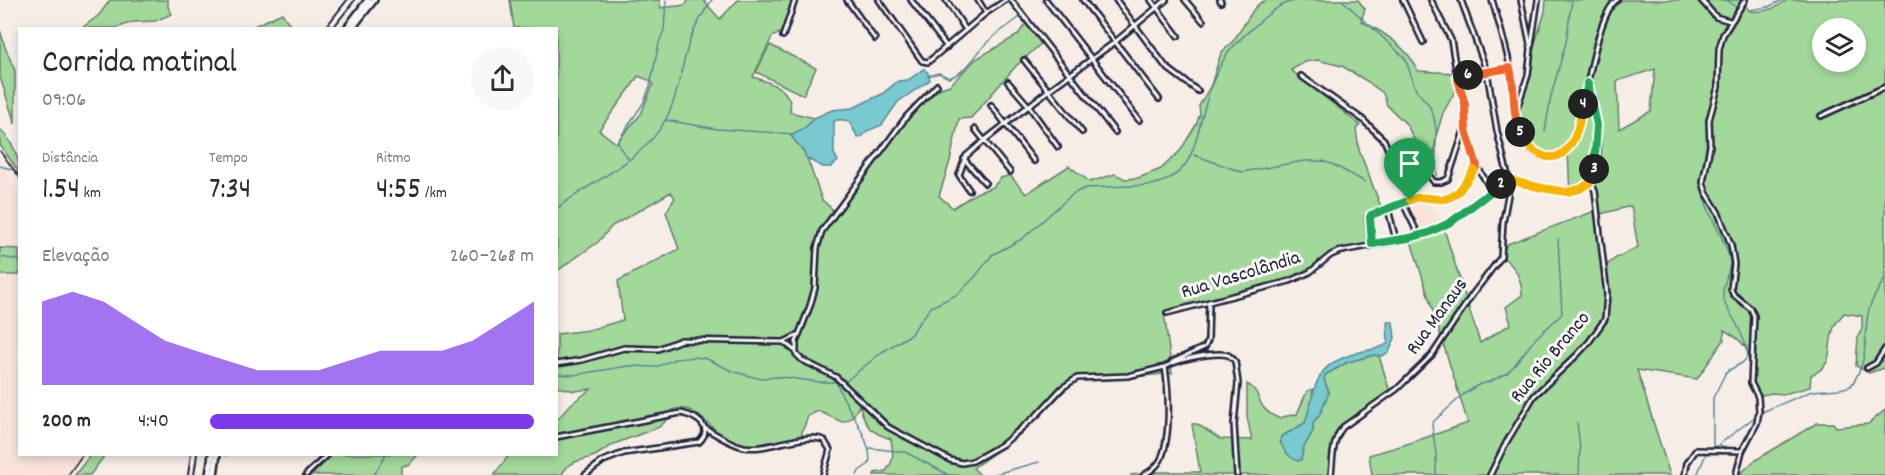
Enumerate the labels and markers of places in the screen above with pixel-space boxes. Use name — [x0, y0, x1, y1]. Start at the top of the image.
pin: 6 — [1453, 60, 1483, 90]
pin: 4 — [1568, 89, 1598, 119]
pin: 5 — [1505, 117, 1535, 147]
pin — [1384, 138, 1435, 200]
pin: 3 — [1579, 154, 1609, 184]
pin: 2 — [1486, 169, 1516, 199]

